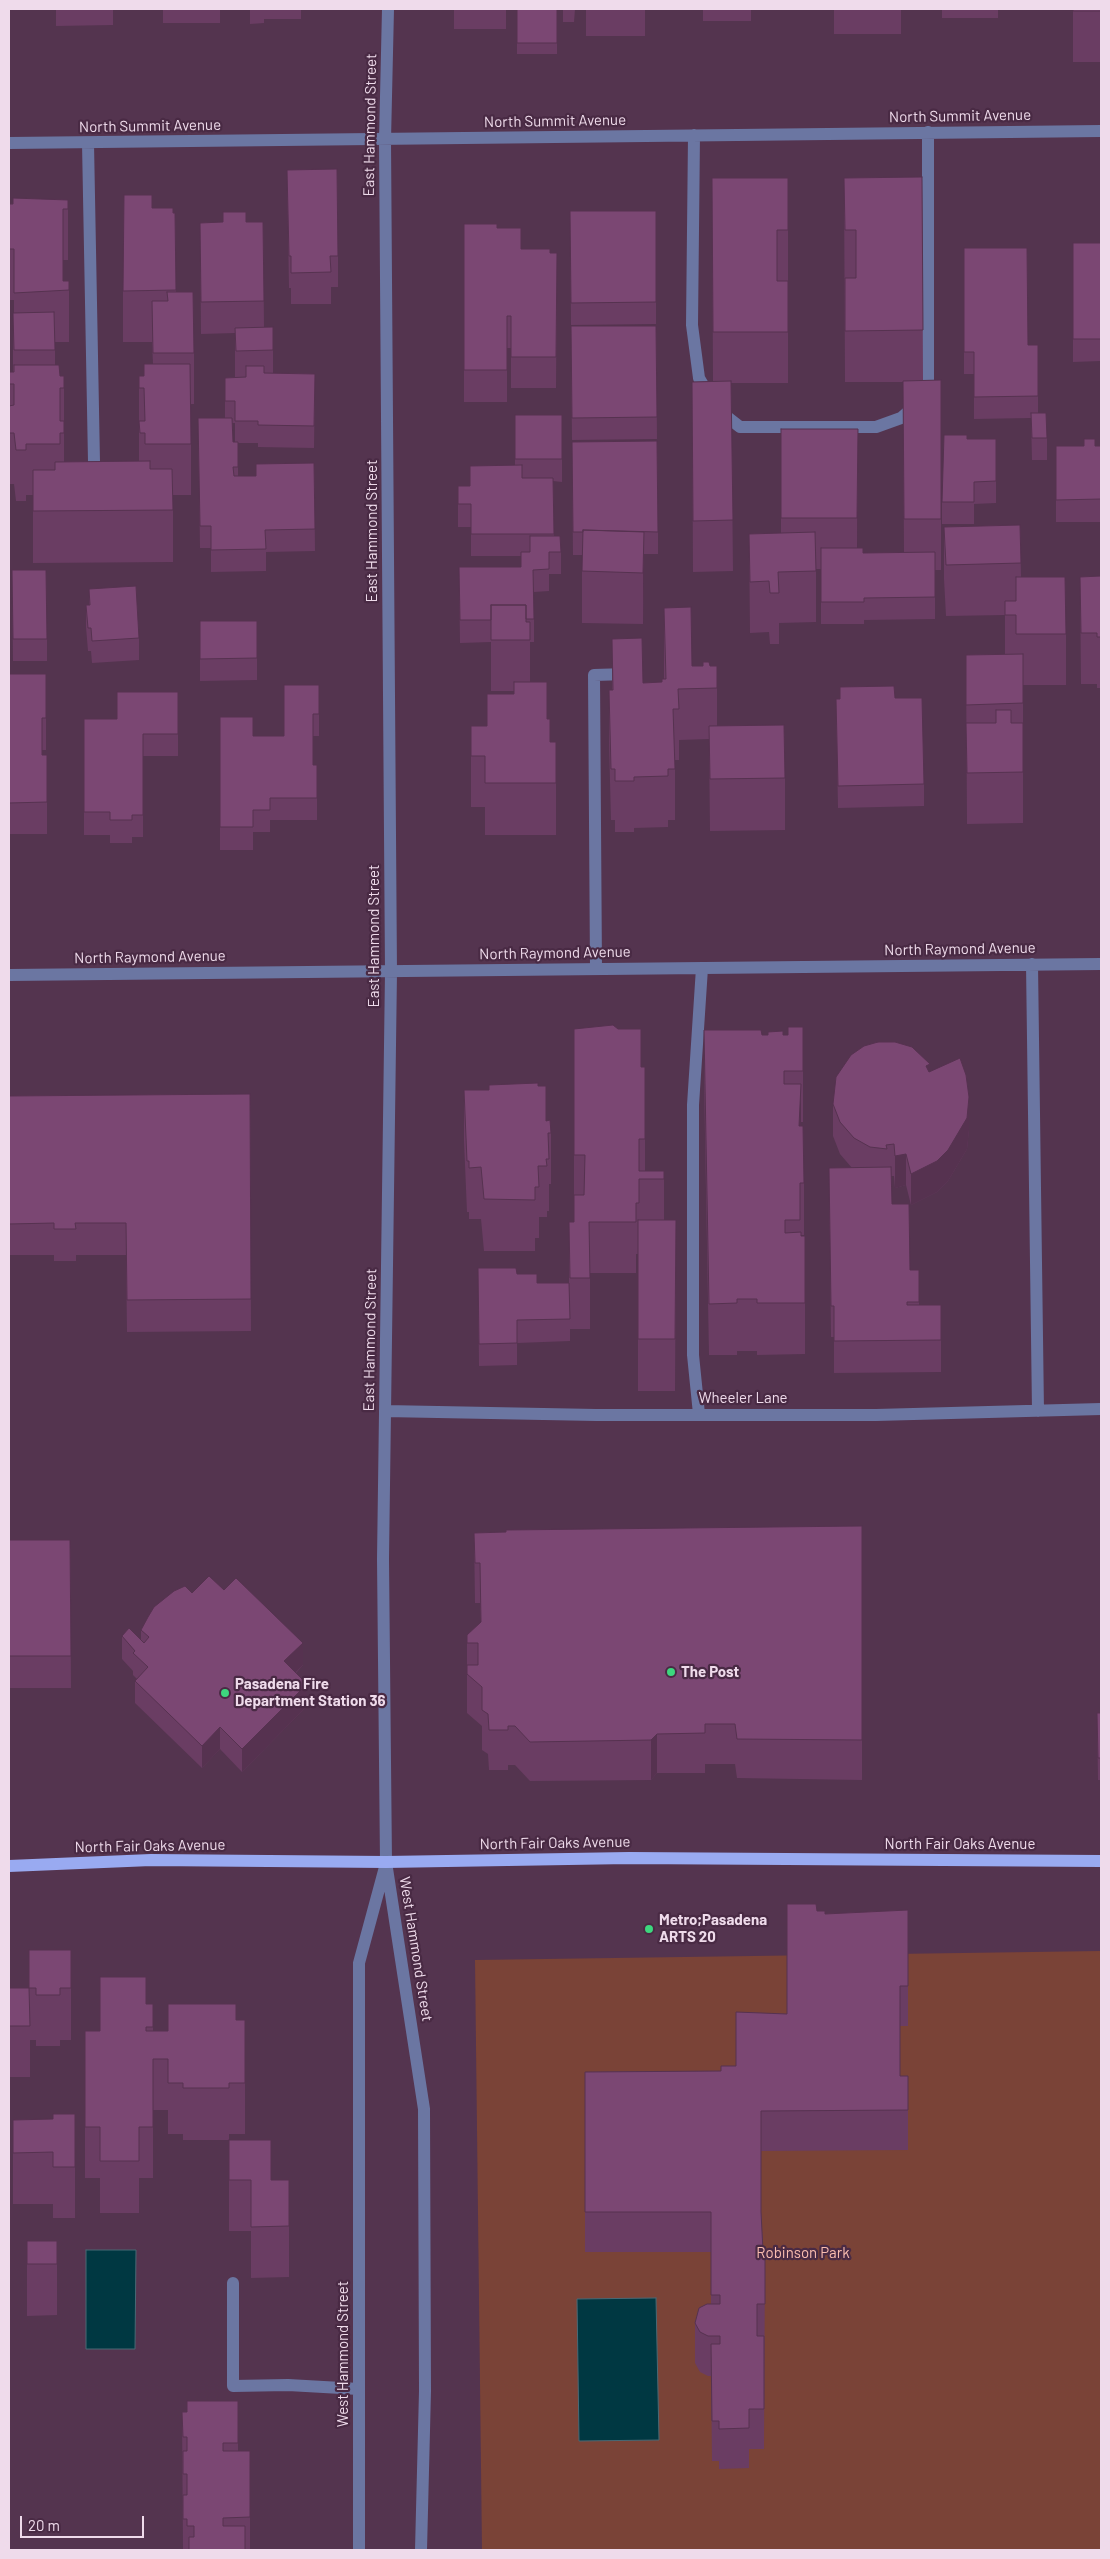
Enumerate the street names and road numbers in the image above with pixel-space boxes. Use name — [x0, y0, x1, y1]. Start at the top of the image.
street label: East Hammond Street — [360, 53, 380, 197]
street label: North Summit Avenue — [889, 106, 1031, 126]
street label: North Summit Avenue — [484, 111, 626, 131]
street label: North Summit Avenue — [79, 116, 221, 136]
street label: East Hammond Street — [363, 460, 381, 602]
street label: East Hammond Street — [365, 865, 383, 1007]
street label: North Raymond Avenue — [884, 939, 1036, 959]
street label: North Raymond Avenue — [479, 943, 631, 963]
street label: North Raymond Avenue — [74, 947, 226, 967]
street label: East Hammond Street — [360, 1268, 380, 1412]
street label: Wheeler Lane — [698, 1389, 788, 1407]
street label: North Fair Oaks Avenue — [479, 1833, 631, 1853]
street label: North Fair Oaks Avenue — [885, 1835, 1035, 1853]
street label: North Fair Oaks Avenue — [74, 1836, 226, 1856]
street label: West Hammond Street — [396, 1875, 436, 2023]
street label: West Hammond Street — [334, 2281, 352, 2427]

